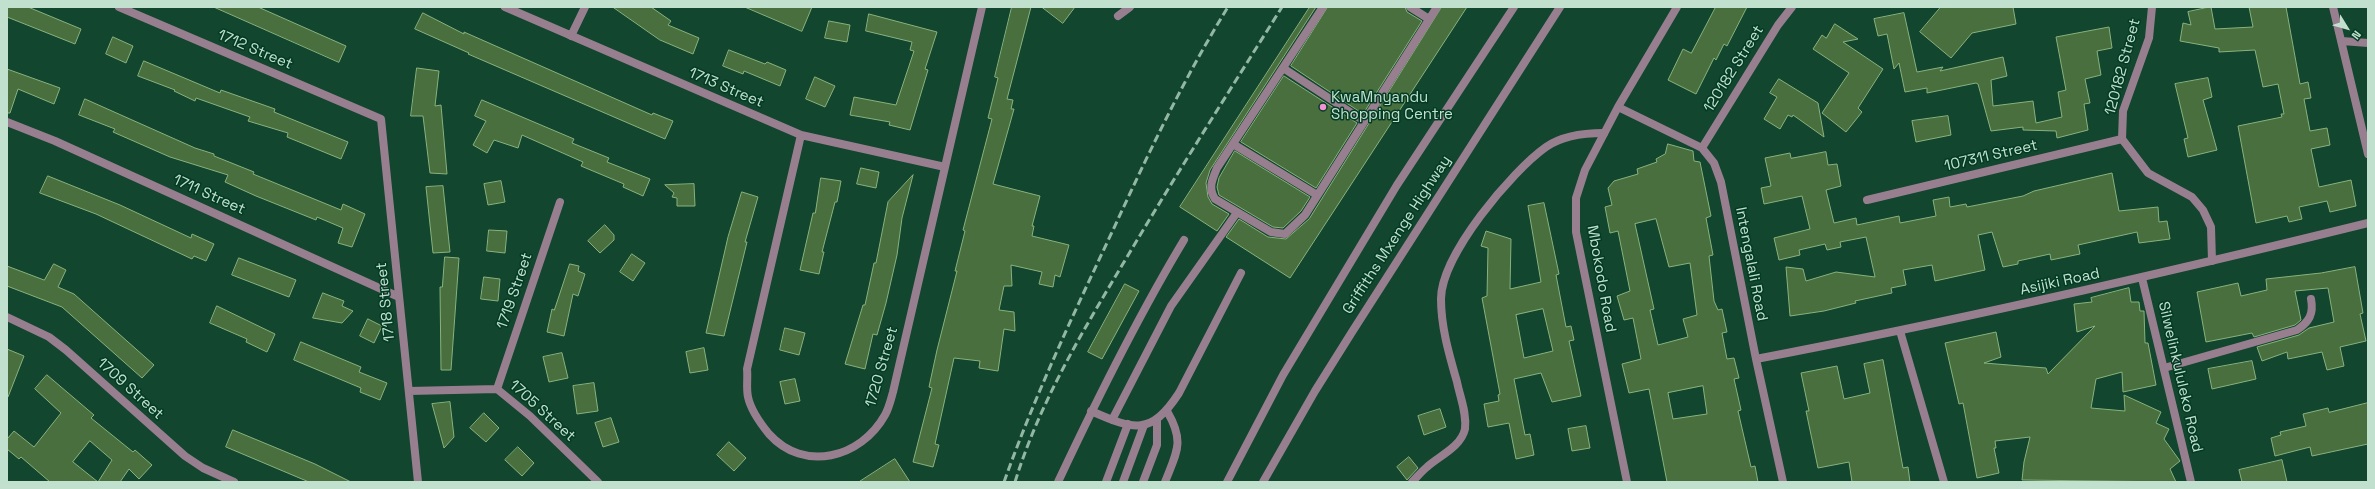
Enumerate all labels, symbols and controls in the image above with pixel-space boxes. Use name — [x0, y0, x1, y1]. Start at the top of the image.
north arrow — [2327, 8, 2367, 48]
street label: 120182 Street — [2101, 17, 2145, 117]
street label: 120182 Street — [1700, 22, 1768, 116]
street label: 1712 Street — [215, 26, 295, 74]
text: N — [2349, 28, 2364, 42]
street label: 1713 Street — [686, 64, 766, 112]
place label: KwaMnyandu Shopping Centre — [1331, 89, 1453, 124]
marker: KwaMnyandu Shopping Centre — [1318, 102, 1328, 112]
street label: 107311 Street — [1943, 137, 2039, 175]
street label: Griffiths Mxenge Highway — [1339, 152, 1455, 318]
street label: 1711 Street — [170, 171, 248, 219]
street label: Intengalali Road — [1731, 205, 1771, 323]
street label: Mbokodo Road — [1583, 224, 1619, 334]
street label: 1719 Street — [494, 250, 536, 332]
street label: 1718 Street — [373, 261, 399, 343]
street label: Asijiki Road — [2019, 265, 2101, 299]
street label: Silwelinkululeko Road — [2154, 300, 2206, 454]
street label: 1720 Street — [862, 325, 902, 409]
street label: 1709 Street — [93, 355, 167, 423]
street label: 1705 Street — [505, 377, 579, 445]

